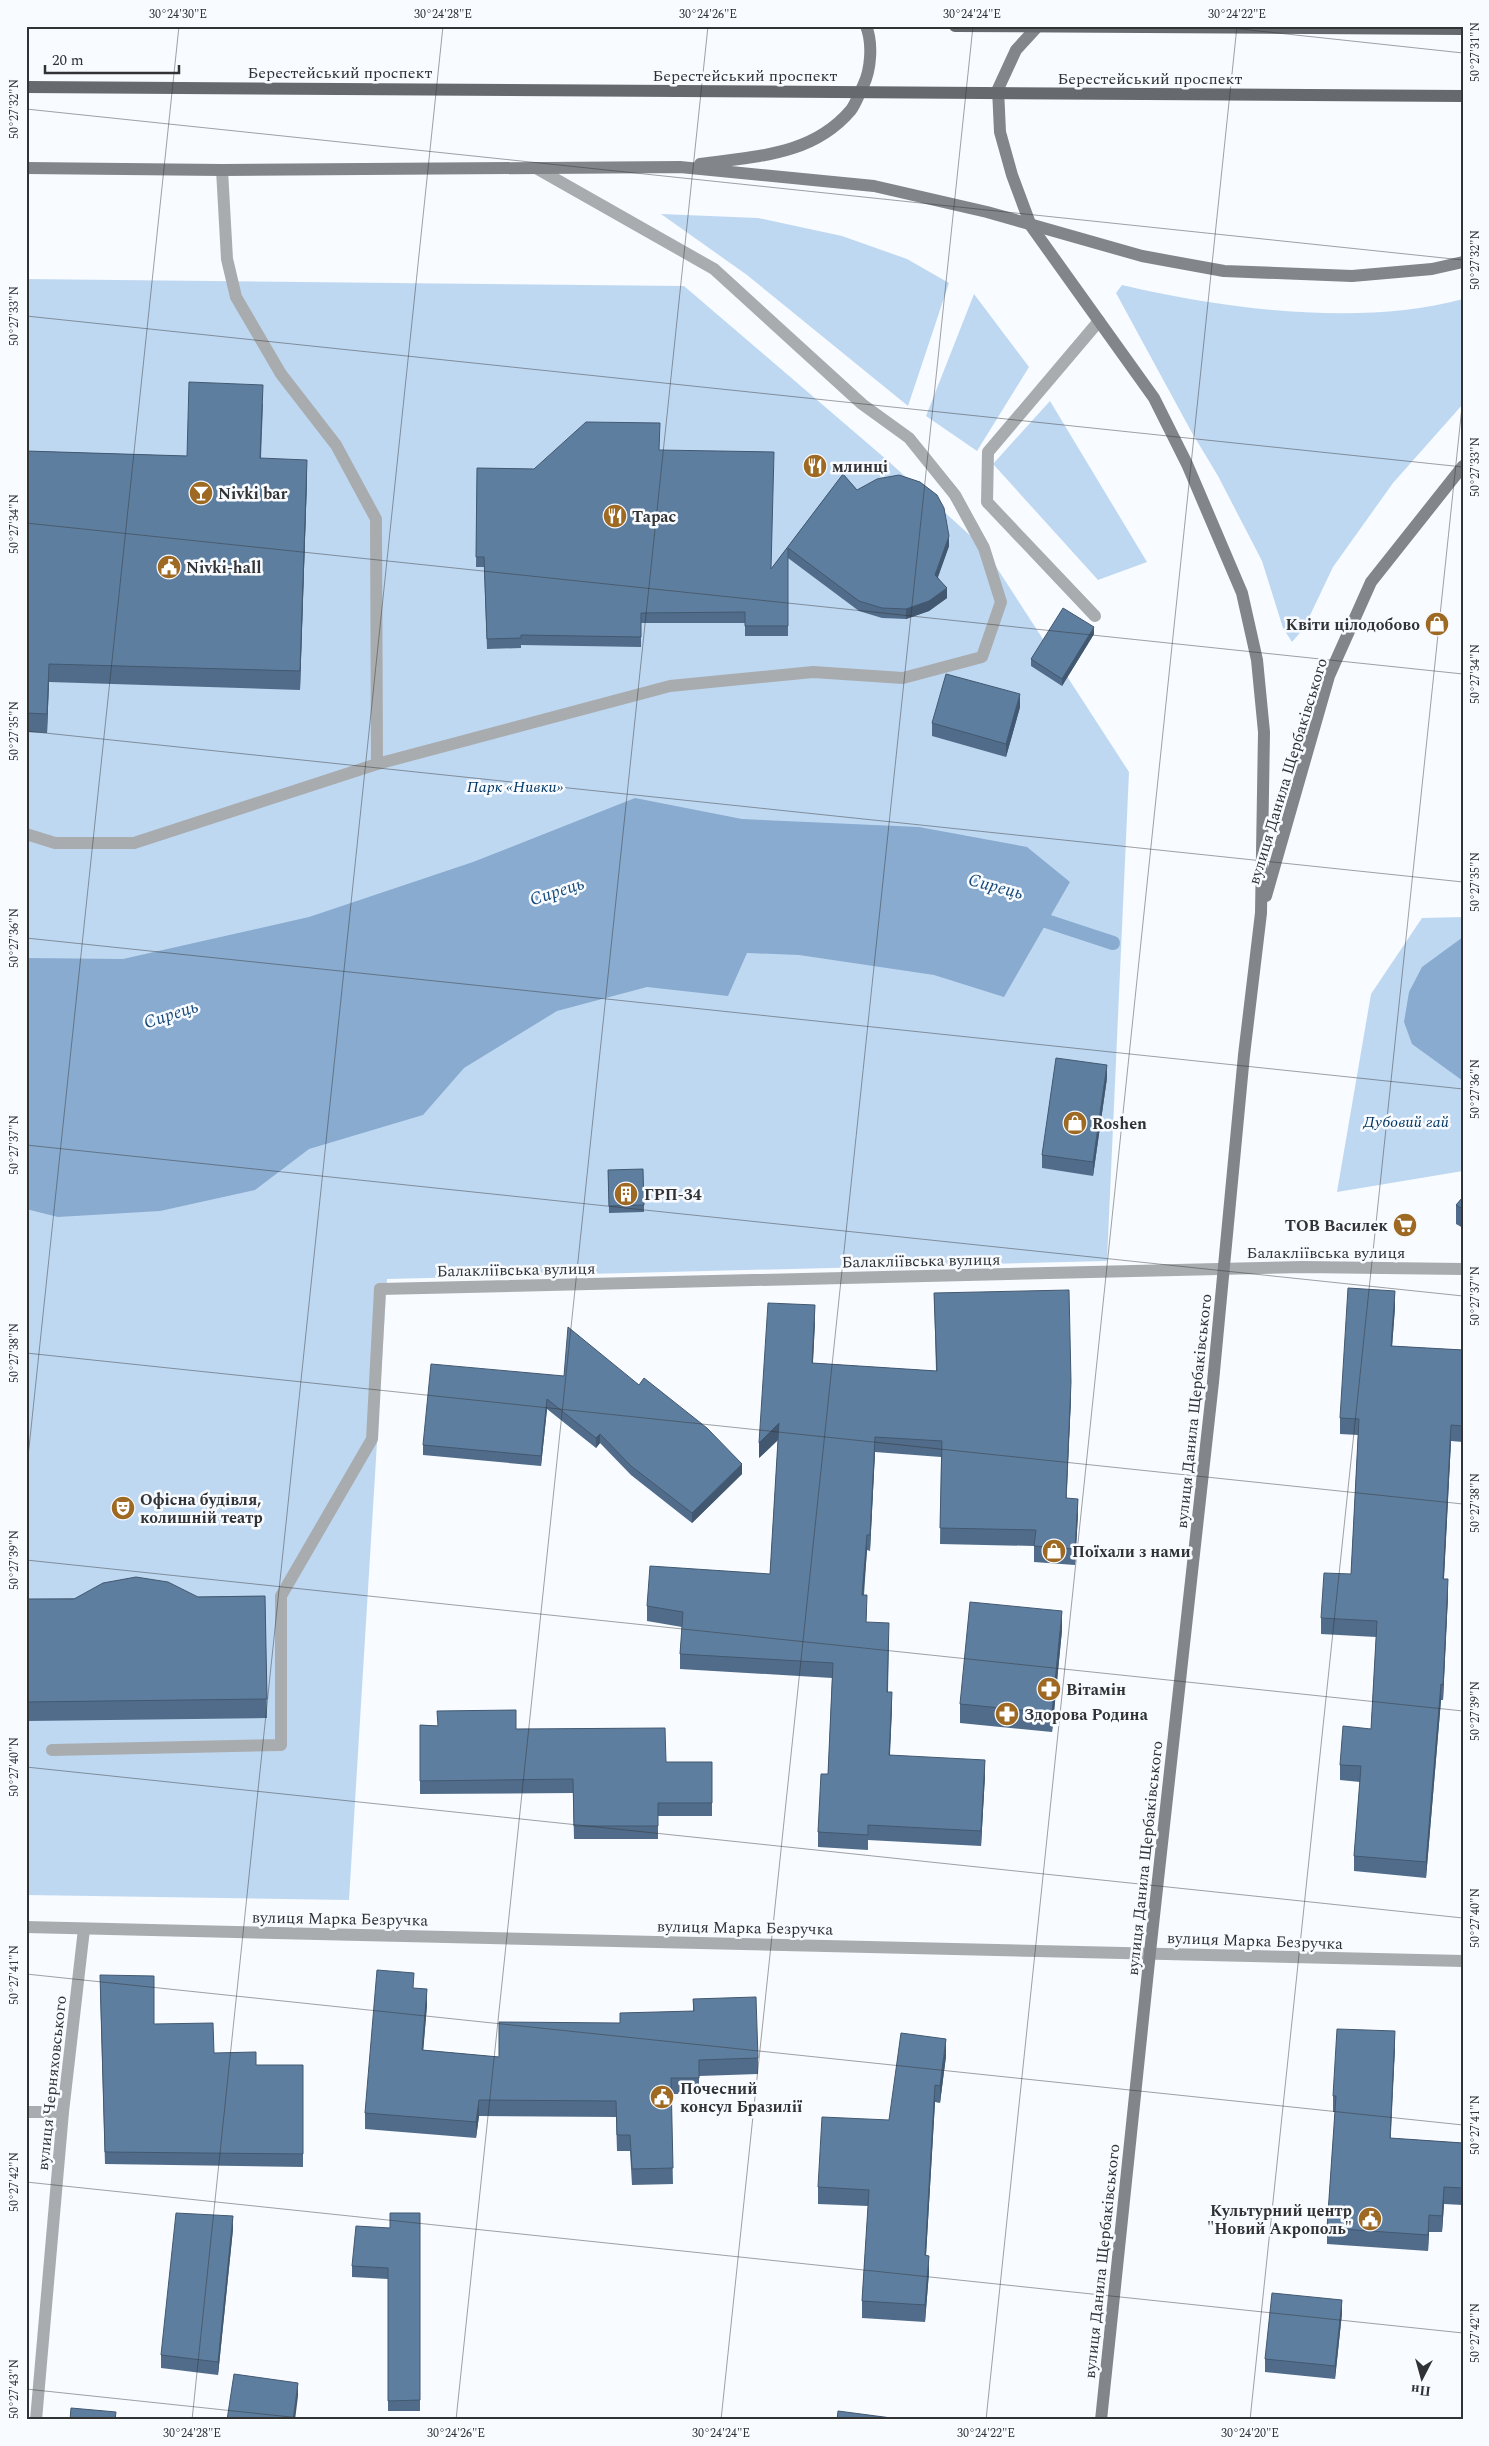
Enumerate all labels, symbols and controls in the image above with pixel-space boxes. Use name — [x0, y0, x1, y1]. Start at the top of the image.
text: 30°24'30"E — [149, 5, 207, 24]
text: 30°24'28"E — [414, 5, 472, 24]
text: 30°24'26"E — [679, 5, 737, 24]
text: 30°24'24"E — [943, 5, 1001, 24]
text: 30°24'22"E — [1208, 5, 1266, 24]
text: 50°27'31"N — [1466, 22, 1485, 82]
scale bar — [45, 42, 179, 74]
text: 20 m — [52, 49, 84, 72]
street label: Берестейський проспект — [248, 61, 432, 85]
street label: Берестейський проспект — [653, 64, 837, 88]
street label: Берестейський проспект — [1058, 67, 1242, 91]
text: 50°27'32"N — [5, 79, 24, 139]
text: 50°27'32"N — [1466, 230, 1485, 290]
text: 50°27'33"N — [5, 286, 24, 346]
text: 50°27'33"N — [1466, 437, 1485, 497]
restaurant icon: млинці — [802, 453, 828, 479]
place label: млинці — [832, 455, 888, 479]
bar icon: Nivki bar — [188, 480, 214, 506]
place label: Nivki bar — [218, 482, 288, 506]
text: 50°27'34"N — [5, 494, 24, 554]
restaurant icon: Тарас — [602, 503, 628, 529]
place label: Тарас — [632, 505, 677, 529]
public building icon: Nivki-hall — [156, 554, 182, 580]
place label: Nivki-hall — [186, 556, 261, 580]
shop icon: Квіти цілодобово — [1424, 611, 1450, 637]
place label: Квіти цілодобово — [1286, 613, 1420, 637]
text: 50°27'34"N — [1466, 644, 1485, 704]
street label: вулиця Данила Щербаківського — [1242, 655, 1334, 888]
text: 50°27'35"N — [5, 701, 24, 761]
park label: Парк «Нивки» — [467, 775, 564, 799]
text: 50°27'35"N — [1466, 852, 1485, 912]
water label: Сирець — [965, 866, 1027, 907]
water label: Сирець — [526, 870, 588, 913]
text: 50°27'36"N — [5, 908, 24, 968]
water label: Сирець — [140, 993, 202, 1036]
text: 50°27'36"N — [1466, 1059, 1485, 1119]
shop icon: Roshen — [1062, 1110, 1088, 1136]
park label: Дубовий гай — [1362, 1110, 1449, 1134]
place label: Roshen — [1092, 1112, 1147, 1136]
text: 50°27'37"N — [5, 1115, 24, 1175]
building icon: ГРП-34 — [613, 1181, 639, 1207]
place label: ГРП-34 — [644, 1183, 702, 1207]
supermarket icon: ТОВ Василек — [1392, 1212, 1418, 1238]
place label: ТОВ Василек — [1285, 1214, 1388, 1238]
street label: Балакліївська вулиця — [1247, 1241, 1405, 1265]
street label: Балакліївська вулиця — [841, 1248, 1001, 1274]
street label: Балакліївська вулиця — [436, 1257, 596, 1283]
text: 50°27'37"N — [1466, 1266, 1485, 1326]
street label: вулиця Данила Щербаківського — [1170, 1293, 1218, 1530]
text: 50°27'38"N — [5, 1323, 24, 1383]
text: 50°27'38"N — [1466, 1473, 1485, 1533]
place label: Офісна будівля, колишній театр — [140, 1488, 263, 1530]
theatre icon: Офісна будівля, колишній театр — [110, 1495, 136, 1521]
text: 50°27'39"N — [5, 1530, 24, 1590]
shop icon: Поїхали з нами — [1041, 1538, 1067, 1564]
place label: Поїхали з нами — [1072, 1540, 1191, 1564]
pharmacy icon: Вітамін — [1036, 1676, 1062, 1702]
place label: Вітамін — [1066, 1678, 1126, 1702]
text: 50°27'39"N — [1466, 1681, 1485, 1741]
pharmacy icon: Здорова Родина — [994, 1701, 1020, 1727]
place label: Здорова Родина — [1024, 1703, 1149, 1727]
text: 50°27'40"N — [5, 1737, 24, 1797]
street label: вулиця Данила Щербаківського — [1121, 1740, 1169, 1977]
text: 50°27'40"N — [1466, 1888, 1485, 1948]
street label: вулиця Марка Безручка — [252, 1905, 428, 1933]
street label: вулиця Марка Безручка — [657, 1914, 833, 1942]
street label: вулиця Марка Безручка — [1166, 1926, 1344, 1956]
text: 50°27'41"N — [5, 1945, 24, 2005]
street label: вулиця Черняховського — [31, 1994, 73, 2172]
place label: Почесний консул Бразилії — [680, 2077, 803, 2119]
public building icon: Почесний консул Бразилії — [649, 2084, 675, 2110]
text: 50°27'41"N — [1466, 2095, 1485, 2155]
street label: вулиця Данила Щербаківського — [1078, 2143, 1126, 2380]
text: 50°27'42"N — [5, 2152, 24, 2212]
place label: Культурний центр "Новий Акрополь" — [1207, 2199, 1352, 2241]
public building icon: Культурний центр "Новий Акрополь" — [1357, 2206, 1383, 2232]
text: 50°27'42"N — [1466, 2303, 1485, 2363]
north arrow — [1396, 2354, 1446, 2404]
text: 50°27'43"N — [5, 2359, 24, 2419]
text: Пн — [1409, 2379, 1432, 2402]
text: 30°24'28"E — [163, 2424, 221, 2443]
text: 30°24'26"E — [427, 2424, 485, 2443]
text: 30°24'24"E — [692, 2424, 750, 2443]
text: 30°24'22"E — [957, 2424, 1015, 2443]
text: 30°24'20"E — [1221, 2424, 1279, 2443]

